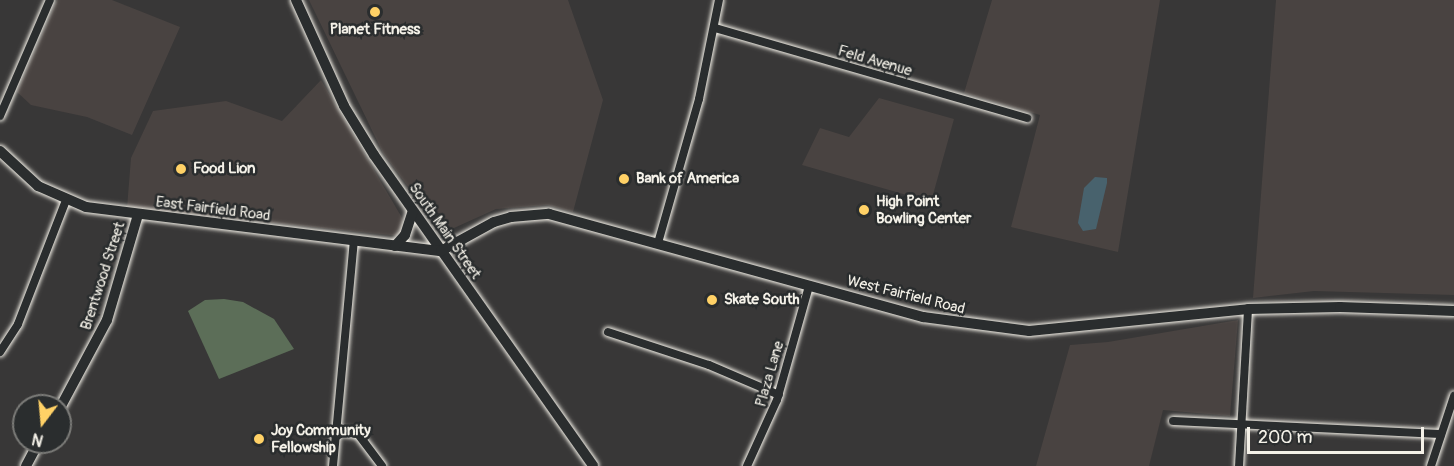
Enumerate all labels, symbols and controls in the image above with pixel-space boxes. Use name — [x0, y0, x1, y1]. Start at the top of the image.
marker: Planet Fitness — [368, 5, 382, 19]
place label: Planet Fitness — [330, 21, 420, 39]
street label: Feld Avenue — [836, 42, 914, 80]
place label: Food Lion — [193, 160, 256, 178]
marker: Food Lion — [174, 162, 188, 176]
place label: Bank of America — [636, 170, 739, 188]
marker: Bank of America — [617, 172, 631, 186]
street label: South Main Street — [405, 179, 485, 283]
place label: High Point Bowling Center — [876, 192, 971, 227]
street label: East Fairfield Road — [155, 193, 271, 225]
marker: High Point Bowling Center — [857, 203, 871, 217]
street label: Brentwood Street — [77, 220, 129, 332]
street label: West Fairfield Road — [845, 272, 967, 318]
place label: Skate South — [724, 291, 800, 309]
marker: Skate South — [705, 293, 719, 307]
street label: Plaza Lane — [752, 339, 788, 409]
north arrow — [12, 394, 72, 454]
scale bar — [1250, 415, 1427, 453]
place label: Joy Community Fellowship — [271, 421, 371, 456]
text: 200 m — [1258, 426, 1313, 449]
text: N — [30, 428, 46, 450]
marker: Joy Community Fellowship — [252, 432, 266, 446]

